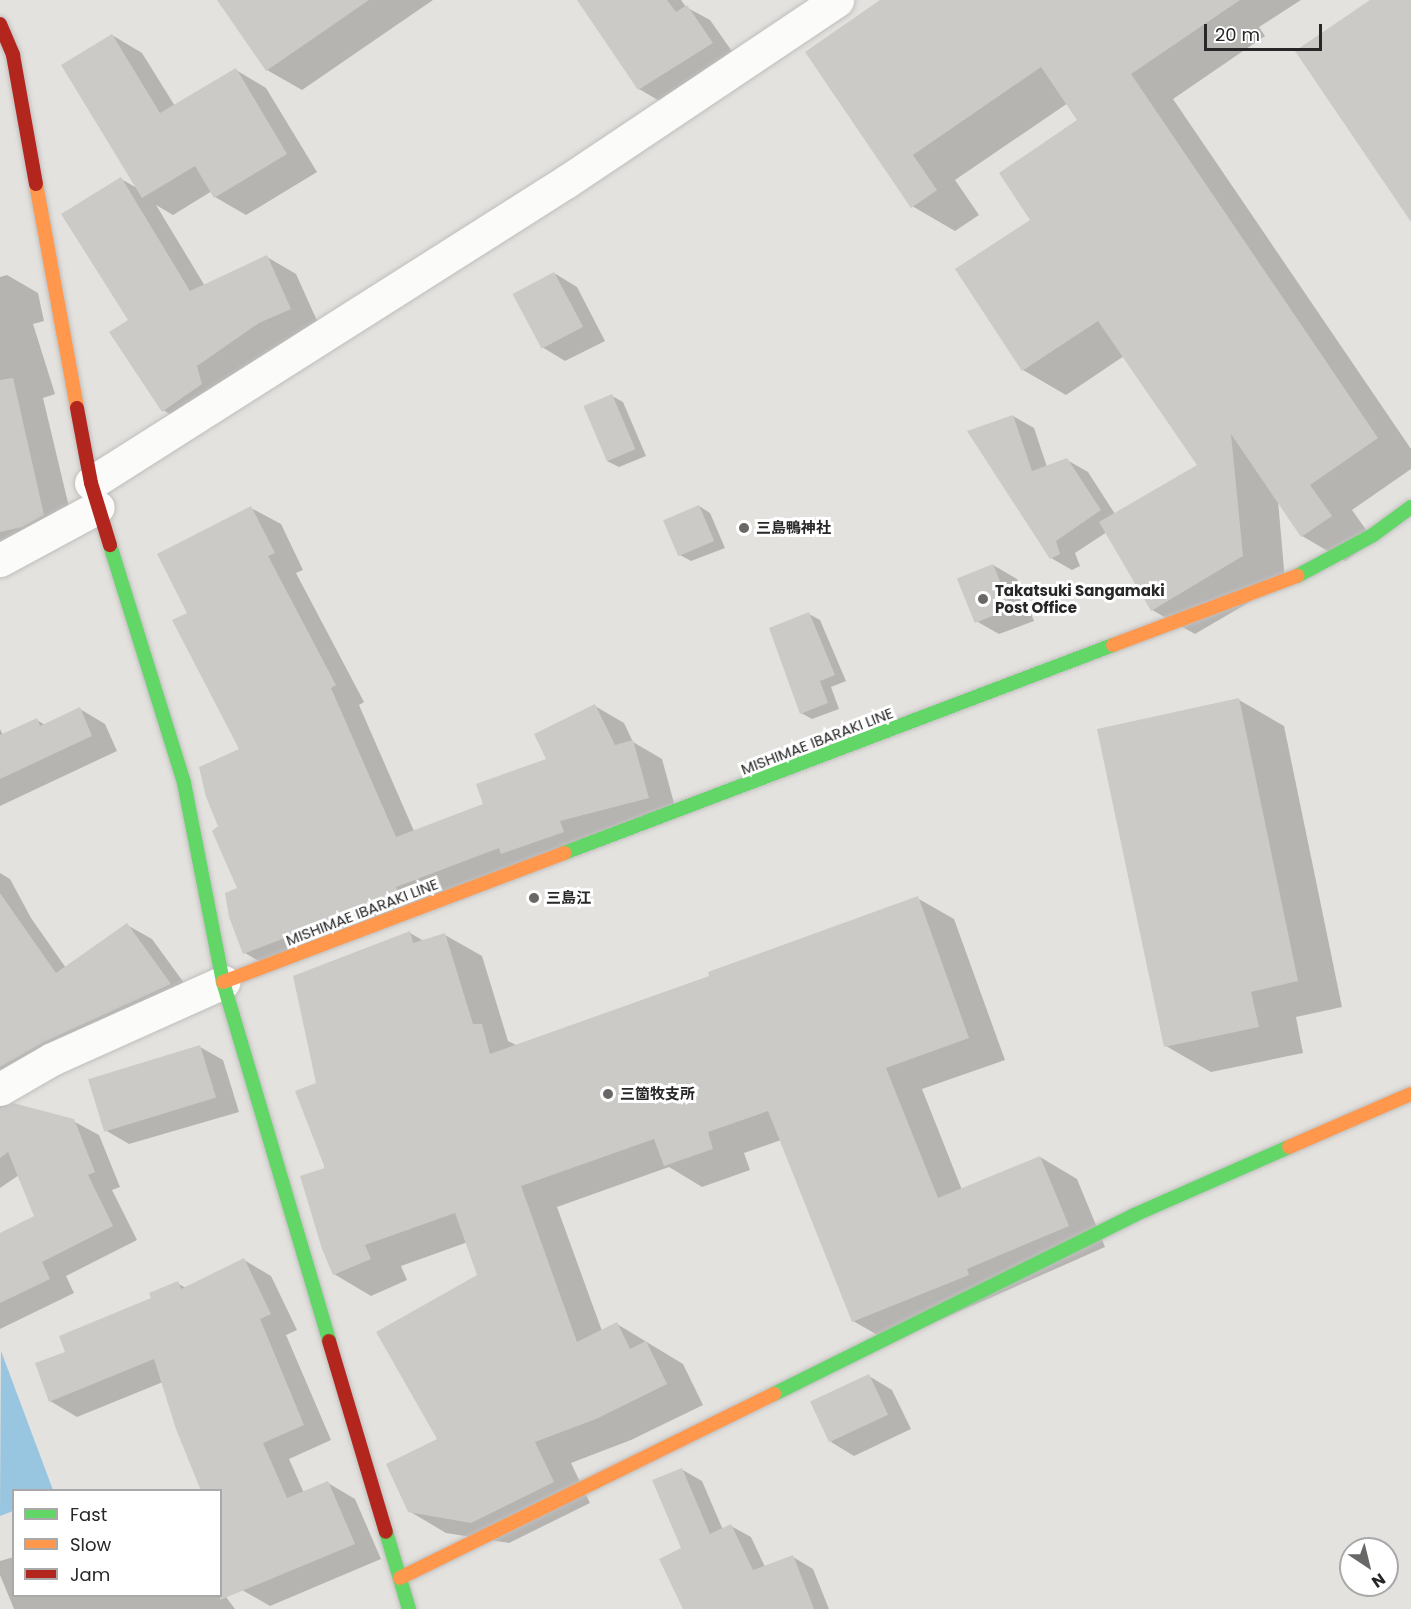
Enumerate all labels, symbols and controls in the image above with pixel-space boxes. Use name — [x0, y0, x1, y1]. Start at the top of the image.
scale bar — [1207, 12, 1326, 50]
text: 20 m — [1215, 22, 1260, 47]
place label: 三島鴨神社 — [756, 519, 831, 537]
marker: 三島鴨神社 — [737, 521, 751, 535]
place label: Takatsuki Sangamaki Post Office — [995, 581, 1165, 616]
marker: Takatsuki Sangamaki Post Office — [976, 592, 990, 606]
street label: MISHIMAE IBARAKI LINE — [738, 704, 896, 778]
street label: MISHIMAE IBARAKI LINE — [283, 875, 441, 949]
place label: 三島江 — [546, 889, 591, 907]
marker: 三島江 — [527, 891, 541, 905]
place label: 三箇牧支所 — [620, 1085, 695, 1103]
marker: 三箇牧支所 — [601, 1087, 615, 1101]
legend — [12, 1489, 222, 1597]
text: Fast — [70, 1502, 107, 1527]
text: Slow — [70, 1532, 111, 1557]
north arrow — [1339, 1537, 1399, 1597]
text: Jam — [70, 1562, 110, 1587]
text: N — [1367, 1568, 1390, 1593]

